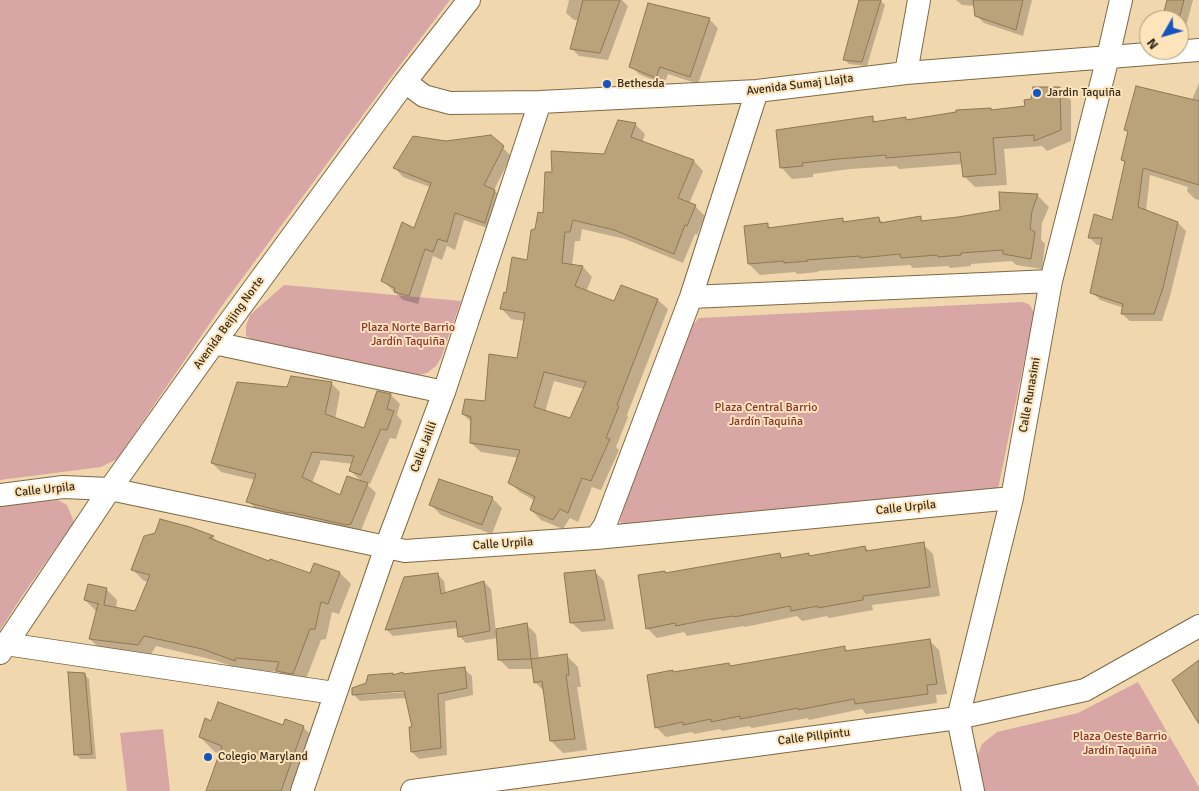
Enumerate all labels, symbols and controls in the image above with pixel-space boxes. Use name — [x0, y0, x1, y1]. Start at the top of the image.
north arrow — [1139, 10, 1189, 60]
text: N — [1143, 35, 1162, 53]
street label: Avenida Sumaj Llajta — [746, 71, 854, 99]
place label: Bethesda — [617, 77, 665, 91]
marker: Bethesda — [601, 78, 613, 90]
place label: Jardin Taquiña — [1047, 86, 1121, 100]
marker: Jardin Taquiña — [1031, 87, 1043, 99]
street label: Avenida Beijing Norte — [191, 274, 267, 372]
park label: Plaza Norte Barrio Jardín Taquiña — [361, 321, 455, 349]
street label: Calle Runasimi — [1016, 356, 1044, 434]
park label: Plaza Central Barrio Jardín Taquiña — [715, 401, 817, 429]
street label: Calle Jailli — [408, 420, 440, 474]
street label: Calle Urpila — [14, 480, 76, 500]
street label: Calle Urpila — [875, 498, 937, 518]
street label: Calle Urpila — [472, 535, 534, 553]
street label: Calle Pillpintu — [777, 725, 851, 749]
park label: Plaza Oeste Barrio Jardín Taquiña — [1073, 730, 1167, 758]
place label: Colegio Maryland — [218, 750, 308, 764]
marker: Colegio Maryland — [202, 751, 214, 763]

